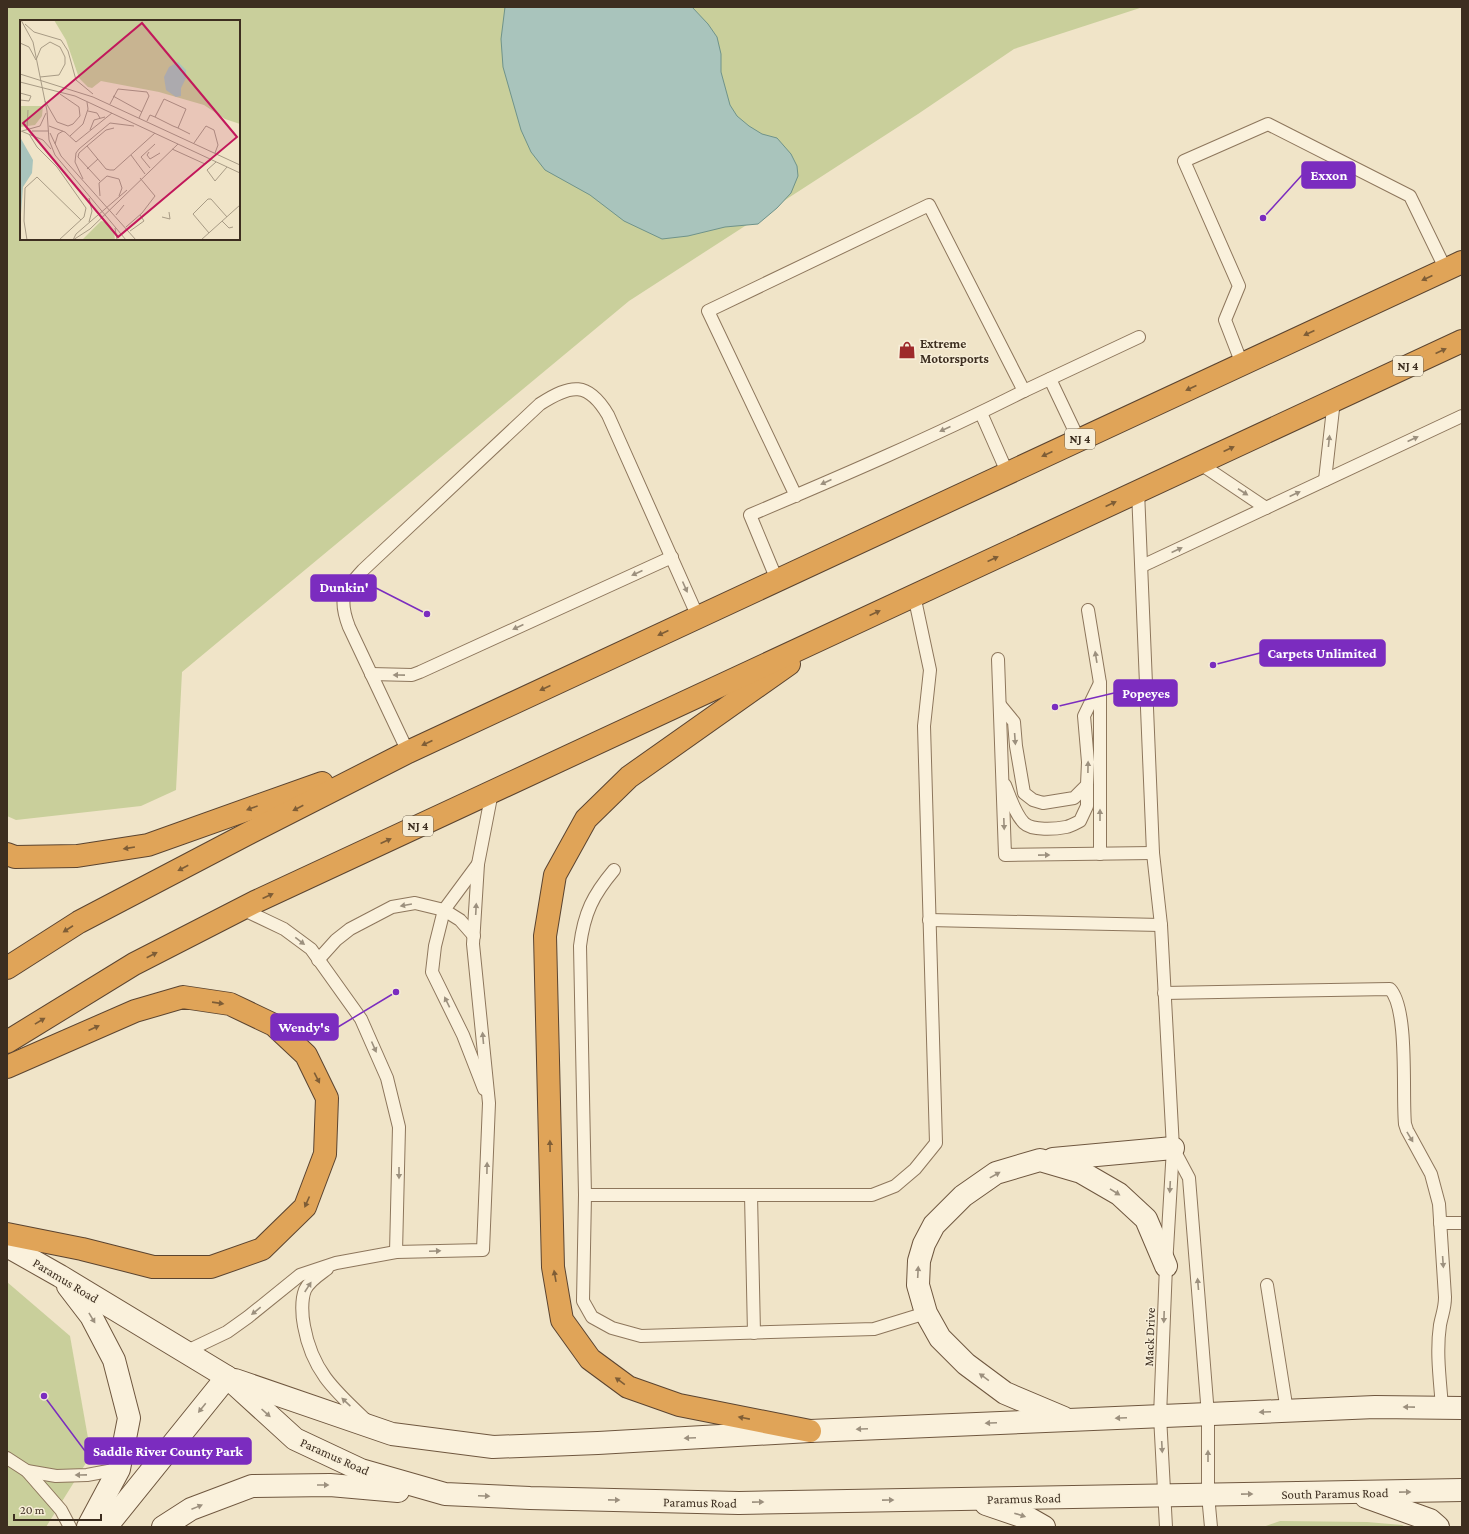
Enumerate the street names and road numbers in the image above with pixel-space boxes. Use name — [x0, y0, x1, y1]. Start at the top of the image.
road number: NJ 4 — [1393, 356, 1423, 376]
road number: NJ 4 — [1065, 429, 1095, 449]
road number: NJ 4 — [403, 816, 433, 836]
street label: Paramus Road — [30, 1255, 101, 1306]
street label: Mack Drive — [1141, 1307, 1158, 1367]
street label: Paramus Road — [298, 1435, 372, 1478]
street label: South Paramus Road — [1281, 1485, 1389, 1502]
street label: Paramus Road — [987, 1490, 1061, 1507]
street label: Paramus Road — [663, 1494, 737, 1511]

